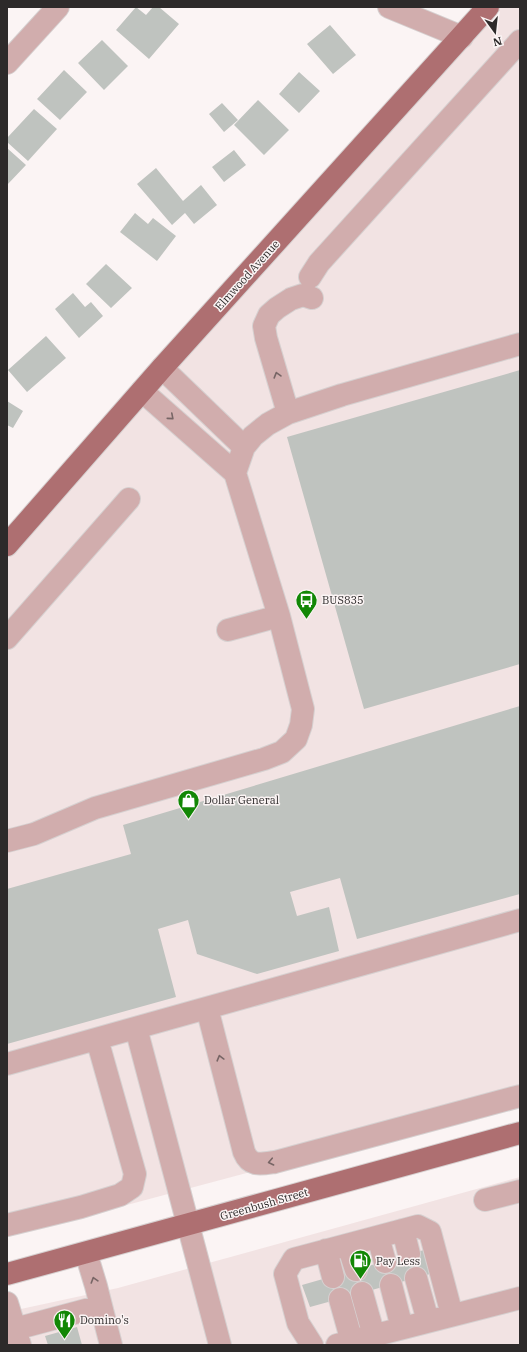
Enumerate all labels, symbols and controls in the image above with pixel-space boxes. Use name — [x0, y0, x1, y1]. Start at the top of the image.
north arrow — [475, 12, 515, 52]
text: N — [491, 34, 504, 50]
street label: Elmwood Avenue — [212, 237, 282, 313]
one-way arrow — [273, 372, 282, 379]
one-way arrow — [167, 412, 174, 419]
bus stop icon: BUS835 — [293, 587, 319, 620]
place label: BUS835 — [322, 593, 364, 607]
shop icon: Dollar General — [176, 787, 202, 820]
place label: Dollar General — [204, 793, 279, 807]
one-way arrow — [216, 1055, 224, 1061]
one-way arrow — [268, 1158, 274, 1166]
street label: Greenbush Street — [218, 1185, 310, 1223]
fuel station icon: Pay Less — [347, 1248, 373, 1281]
place label: Pay Less — [376, 1254, 420, 1268]
one-way arrow — [90, 1277, 99, 1284]
restaurant icon: Domino's — [51, 1307, 77, 1340]
place label: Domino's — [80, 1313, 129, 1327]

